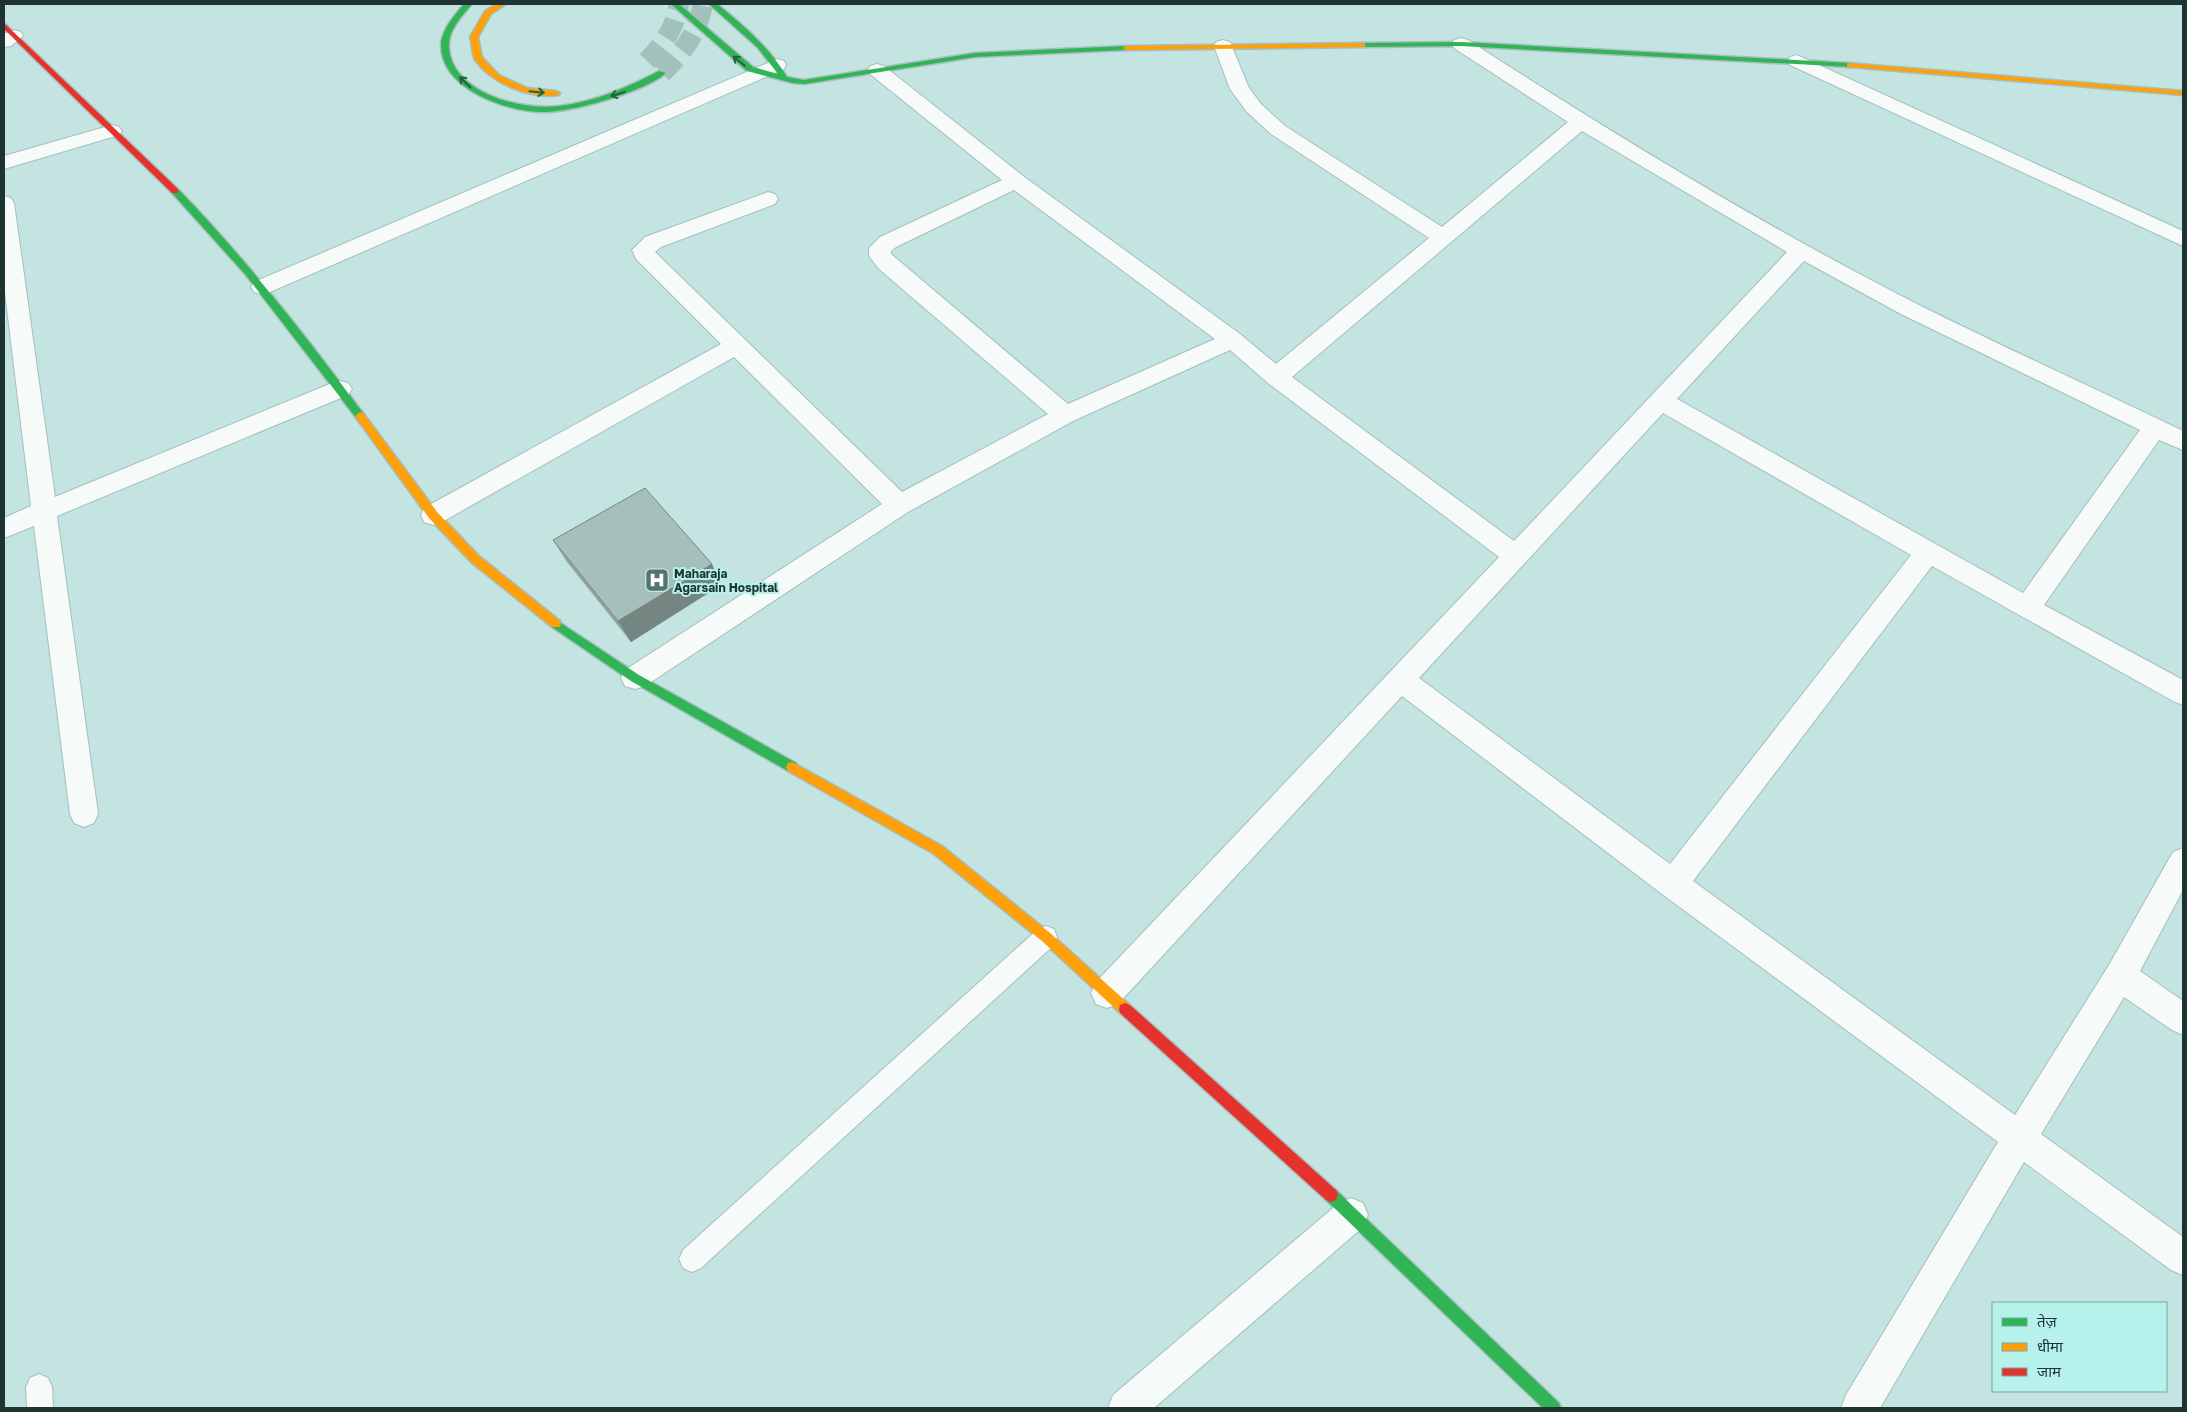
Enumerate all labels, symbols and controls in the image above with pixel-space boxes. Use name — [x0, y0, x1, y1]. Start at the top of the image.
one-way arrow — [733, 55, 746, 66]
one-way arrow — [459, 76, 471, 88]
one-way arrow — [528, 87, 544, 96]
one-way arrow — [611, 90, 627, 99]
place label: Maharaja Agarsain Hospital — [674, 566, 778, 595]
hospital icon: Maharaja Agarsain Hospital — [644, 567, 670, 593]
legend — [1992, 1302, 2167, 1392]
text: तेज़ — [2037, 1312, 2058, 1330]
text: धीमा — [2037, 1337, 2064, 1355]
text: जाम — [2037, 1362, 2062, 1380]

